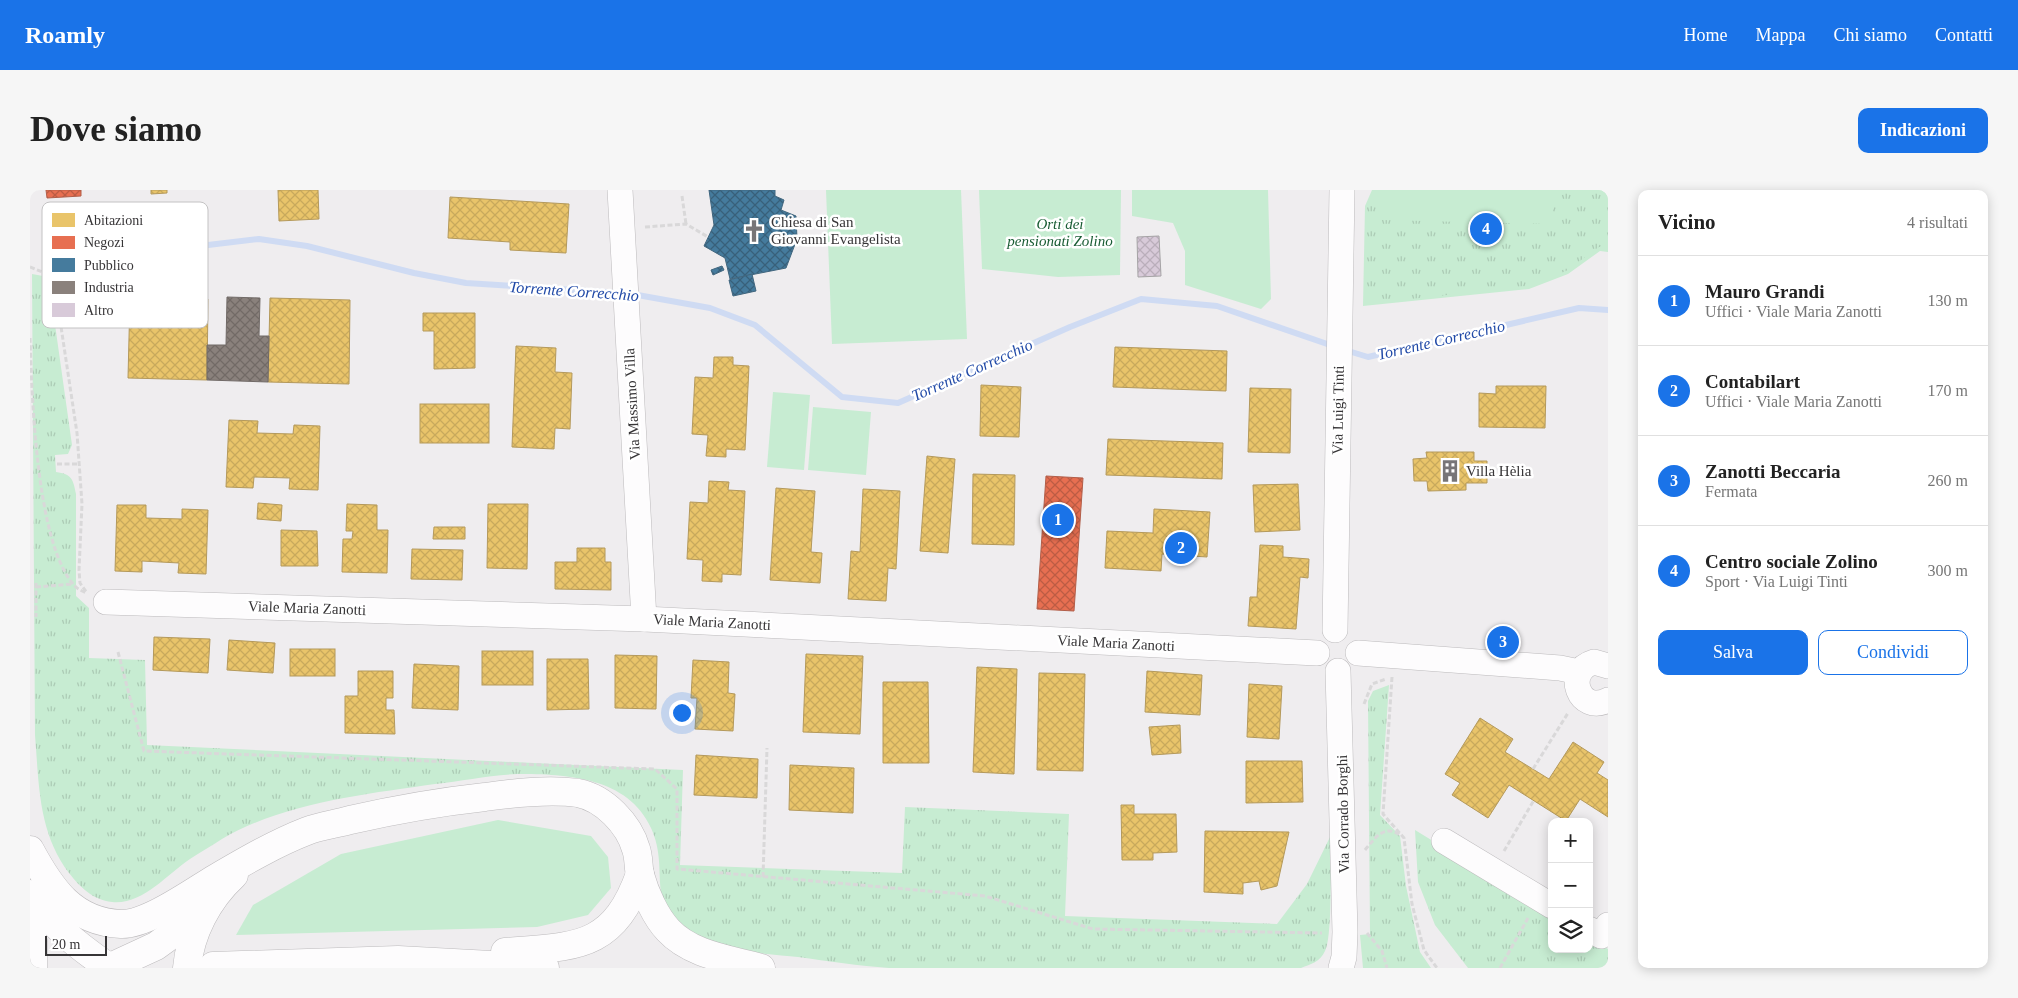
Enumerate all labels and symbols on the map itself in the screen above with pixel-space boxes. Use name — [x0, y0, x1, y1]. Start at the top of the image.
legend — [42, 202, 208, 328]
pin: 4 — [1470, 210, 1502, 248]
text: Abitazioni — [84, 213, 143, 228]
place label: Chiesa di San Giovanni Evangelista — [771, 214, 901, 247]
park label: Orti dei pensionati Zolino — [1006, 216, 1113, 249]
church icon: Chiesa di San Giovanni Evangelista — [741, 218, 767, 244]
text: Negozi — [84, 235, 125, 250]
text: Pubblico — [84, 258, 134, 273]
water label: Torrente Correcchio — [508, 278, 640, 304]
text: Industria — [84, 280, 135, 295]
text: Altro — [84, 303, 114, 318]
water label: Torrente Correcchio — [1376, 317, 1506, 363]
water label: Torrente Correcchio — [909, 336, 1035, 404]
street label: Via Massimo Villa — [621, 347, 643, 460]
street label: Via Luigi Tinti — [1329, 365, 1347, 455]
building icon: Villa Hèlia — [1437, 458, 1463, 484]
place label: Villa Hèlia — [1466, 463, 1532, 479]
pin: 1 — [1042, 501, 1074, 539]
pin: 2 — [1165, 529, 1197, 567]
street label: Viale Maria Zanotti — [248, 598, 366, 618]
street label: Viale Maria Zanotti — [653, 611, 771, 633]
pin: 3 — [1487, 623, 1519, 661]
street label: Viale Maria Zanotti — [1057, 632, 1175, 654]
your location — [669, 700, 695, 726]
street label: Via Corrado Borghi — [1334, 754, 1352, 874]
scale bar — [45, 933, 108, 956]

